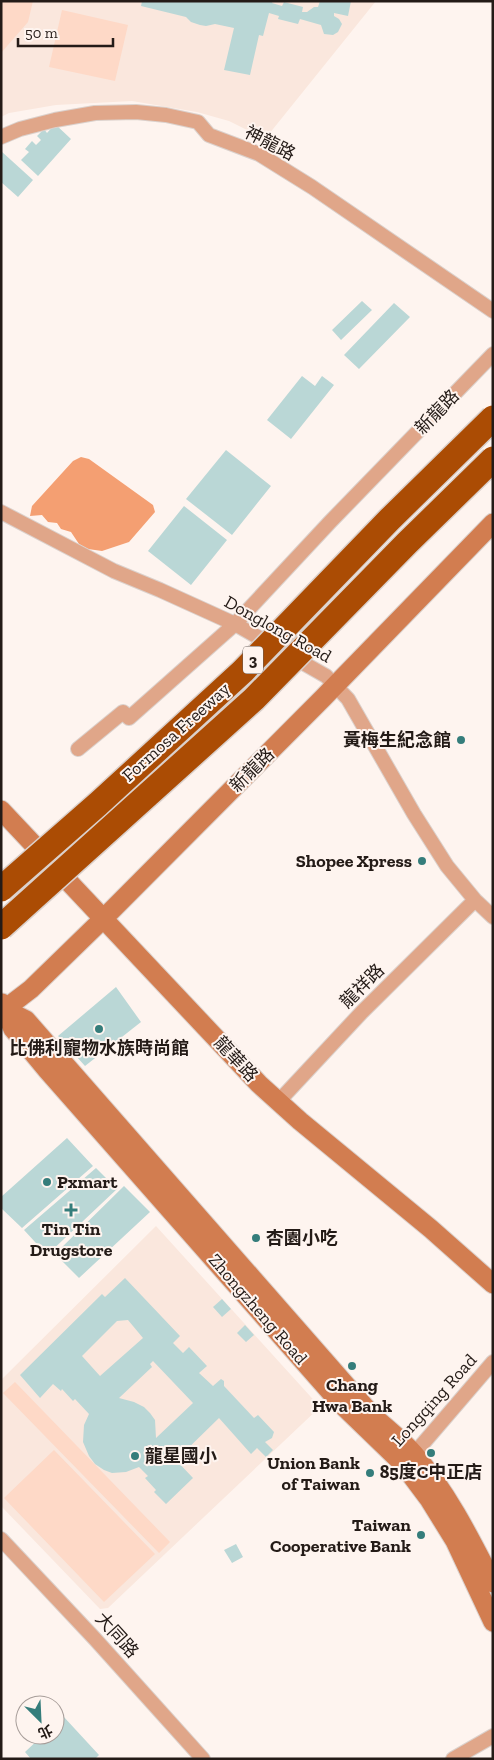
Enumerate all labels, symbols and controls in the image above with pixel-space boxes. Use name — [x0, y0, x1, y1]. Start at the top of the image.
scale bar — [18, 15, 112, 47]
text: 50 m — [25, 24, 58, 42]
street label: 神龍路 — [241, 121, 299, 165]
street label: 新龍路 — [410, 385, 464, 439]
street label: Donglong Road — [221, 591, 336, 668]
road number: 3 — [243, 646, 263, 674]
street label: Formosa Freeway — [118, 677, 235, 786]
place label: 黃梅生紀念館 — [343, 729, 451, 751]
marker: 黃梅生紀念館 — [455, 734, 467, 746]
street label: 新龍路 — [225, 743, 279, 797]
place label: Shopee Xpress — [296, 850, 412, 872]
marker: Shopee Xpress — [416, 855, 428, 867]
street label: 龍祥路 — [335, 959, 389, 1013]
marker: 比佛利寵物水族時尚館 — [93, 1023, 105, 1035]
street label: 龍華路 — [210, 1032, 262, 1086]
place label: 比佛利寵物水族時尚館 — [9, 1037, 189, 1059]
place label: Pxmart — [57, 1171, 118, 1193]
marker: Pxmart — [41, 1176, 53, 1188]
marker: Tin Tin Drugstore — [65, 1204, 77, 1216]
place label: Tin Tin Drugstore — [30, 1218, 113, 1261]
place label: 杏園小吃 — [266, 1227, 338, 1249]
marker: 杏園小吃 — [250, 1232, 262, 1244]
street label: Zhongzheng Road — [204, 1249, 312, 1369]
street label: Longqing Road — [387, 1349, 481, 1451]
marker: Chang Hwa Bank — [346, 1360, 358, 1372]
place label: Chang Hwa Bank — [312, 1374, 392, 1417]
place label: 龍星國小 — [145, 1445, 217, 1467]
marker: 85度C中正店 — [425, 1447, 437, 1459]
marker: 龍星國小 — [129, 1450, 141, 1462]
place label: Union Bank of Taiwan — [267, 1452, 360, 1495]
place label: 85度C中正店 — [380, 1461, 482, 1483]
marker: Union Bank of Taiwan — [364, 1467, 376, 1479]
place label: Taiwan Cooperative Bank — [270, 1514, 411, 1557]
marker: Taiwan Cooperative Bank — [415, 1529, 427, 1541]
street label: 大同路 — [91, 1608, 143, 1662]
north arrow — [15, 1695, 65, 1745]
text: 北 — [35, 1721, 55, 1742]

